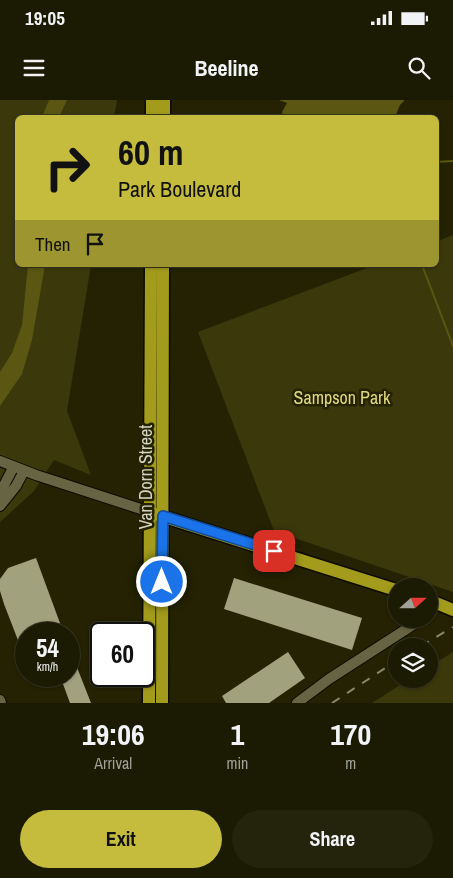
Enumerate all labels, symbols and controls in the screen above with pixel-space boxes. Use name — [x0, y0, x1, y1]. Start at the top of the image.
text: 19:05 — [25, 5, 65, 31]
text: Beeline — [194, 53, 259, 83]
icon: menu — [20, 54, 48, 82]
icon: search — [405, 54, 433, 82]
text: 60 m — [118, 129, 183, 176]
icon: right — [35, 135, 100, 200]
text: Park Boulevard — [118, 174, 241, 204]
icon: arrive — [81, 230, 109, 258]
text: Then — [35, 231, 71, 257]
park label: Sampson Park — [294, 385, 391, 410]
street label: Van Dorn Street — [133, 425, 158, 529]
pin — [253, 530, 295, 572]
icon: arrive — [260, 537, 288, 565]
position arrow — [135, 555, 187, 607]
north arrow — [388, 578, 438, 628]
map controls — [388, 578, 438, 688]
speed limit sign: 60 — [90, 622, 155, 687]
text: 54 — [36, 631, 59, 665]
button: layers — [388, 638, 438, 688]
text: km/h — [37, 659, 58, 675]
text: 19:06 — [82, 714, 145, 754]
text: 1 — [231, 714, 244, 754]
text: 170 — [330, 714, 371, 754]
text: Arrival — [94, 752, 132, 774]
text: min — [226, 752, 248, 774]
text: m — [345, 752, 356, 774]
button: Exit — [20, 810, 222, 868]
button: Share — [232, 810, 433, 868]

